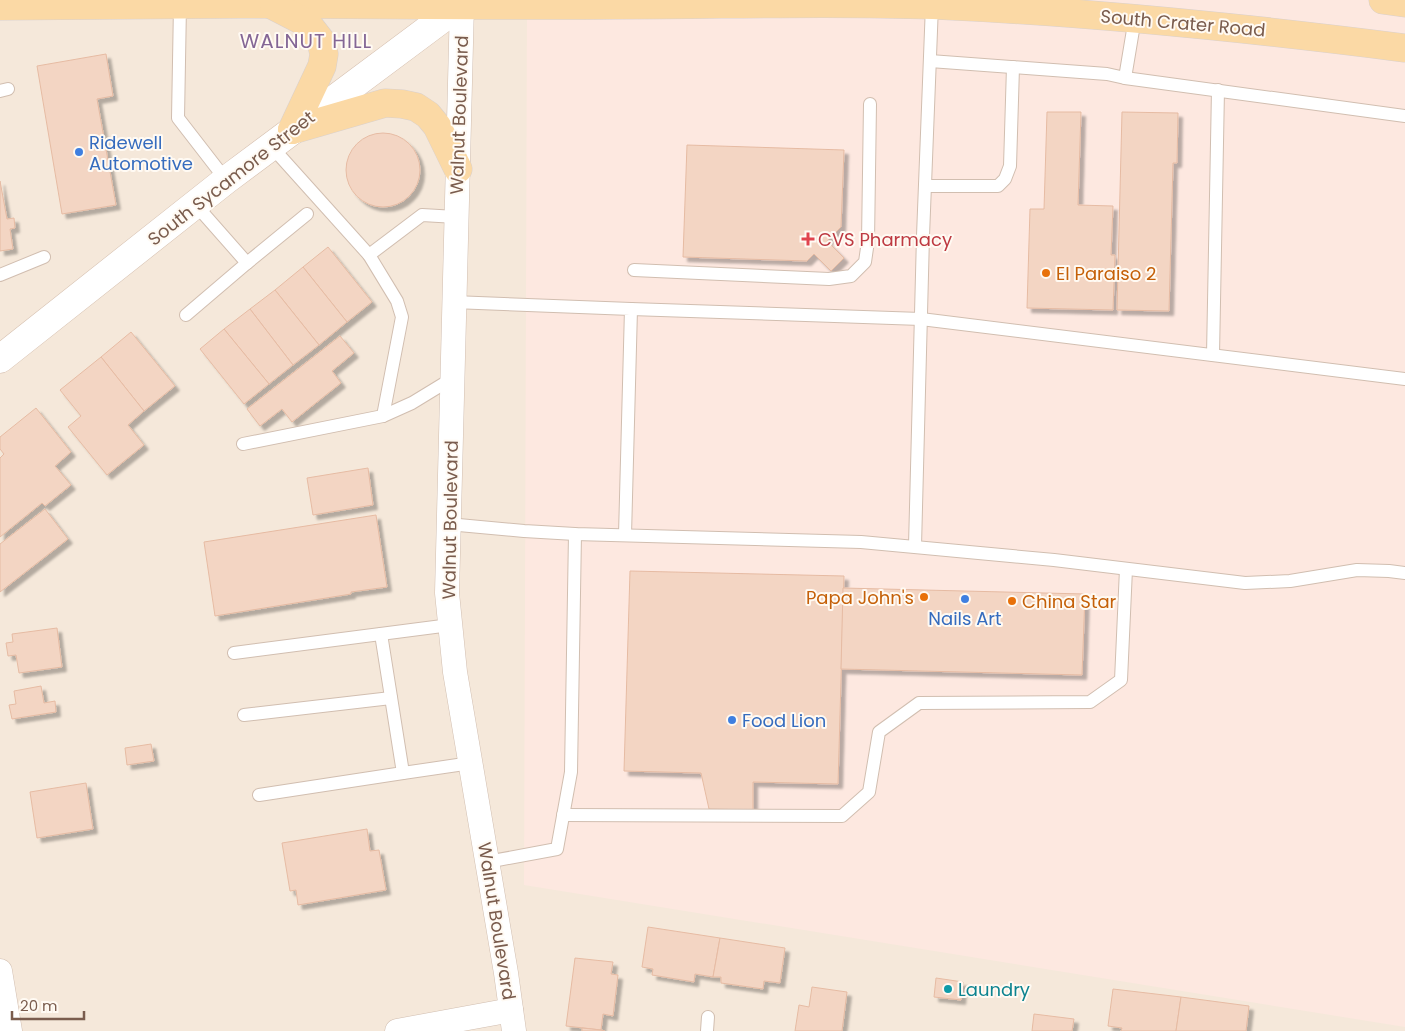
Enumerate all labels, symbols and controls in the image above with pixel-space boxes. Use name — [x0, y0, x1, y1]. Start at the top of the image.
street label: South Crater Road — [1100, 3, 1266, 43]
district label: WALNUT HILL — [240, 27, 372, 55]
street label: Walnut Boulevard — [444, 35, 474, 195]
street label: South Sycamore Street — [142, 105, 320, 251]
place label: Ridewell Automotive — [89, 130, 193, 176]
marker: Ridewell Automotive — [73, 146, 85, 158]
place label: CVS Pharmacy — [818, 227, 952, 252]
marker: CVS Pharmacy — [802, 233, 814, 245]
place label: El Paraiso 2 — [1056, 261, 1156, 286]
marker: El Paraiso 2 — [1040, 267, 1052, 279]
street label: Walnut Boulevard — [436, 440, 464, 600]
place label: Papa John's — [806, 585, 914, 610]
place label: China Star — [1022, 589, 1117, 614]
marker: Papa John's — [918, 591, 930, 603]
marker: Nails Art — [959, 593, 971, 605]
marker: China Star — [1006, 595, 1018, 607]
place label: Nails Art — [928, 606, 1002, 631]
place label: Food Lion — [742, 708, 826, 733]
marker: Food Lion — [726, 714, 738, 726]
street label: Walnut Boulevard — [472, 840, 522, 1002]
place label: Laundry — [958, 977, 1030, 1002]
marker: Laundry — [942, 983, 954, 995]
scale bar — [12, 988, 85, 1020]
text: 20 m — [20, 995, 58, 1016]

